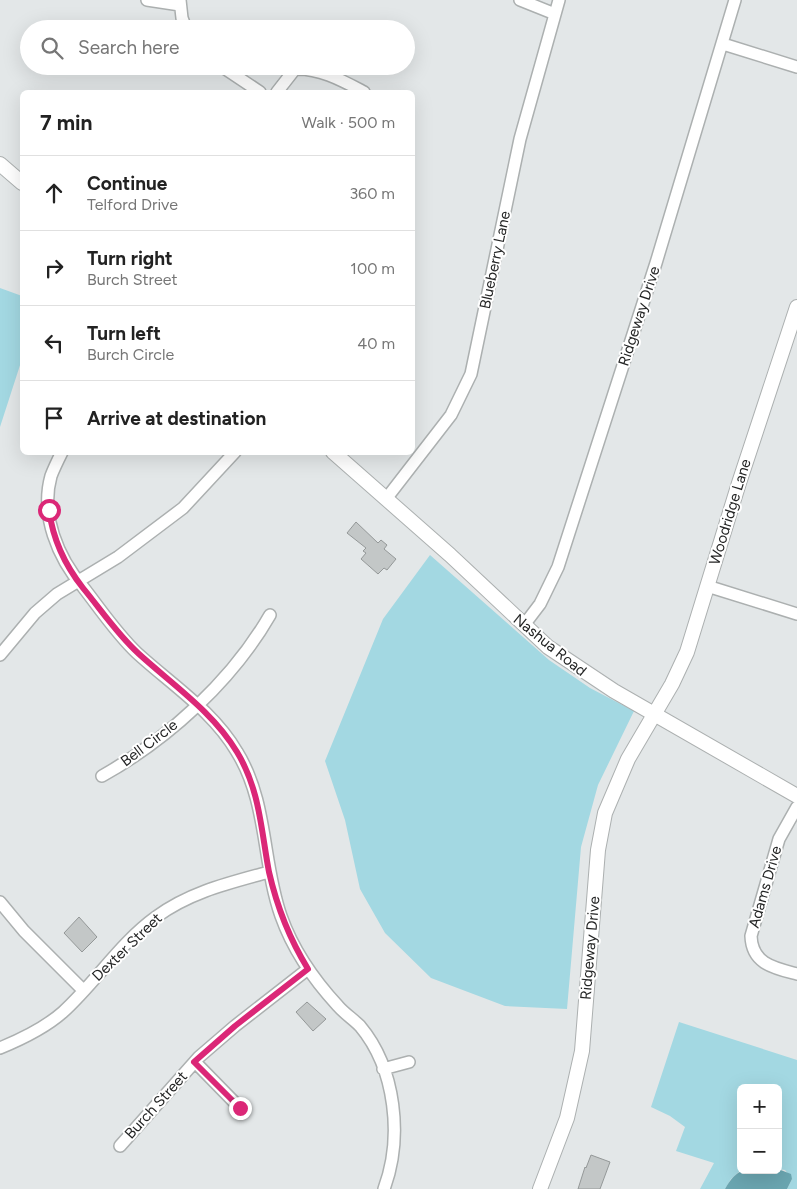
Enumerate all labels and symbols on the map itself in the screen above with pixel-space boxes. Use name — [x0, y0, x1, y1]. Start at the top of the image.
street label: Blueberry Lane — [476, 209, 514, 311]
street label: Ridgeway Drive — [614, 264, 664, 368]
street label: Woodridge Lane — [705, 457, 755, 567]
route start — [38, 499, 61, 522]
street label: Nashua Road — [510, 610, 590, 680]
street label: Bell Circle — [117, 716, 181, 770]
street label: Adams Drive — [745, 844, 785, 930]
street label: Ridgeway Drive — [577, 895, 603, 1001]
street label: Dexter Street — [88, 909, 166, 985]
street label: Burch Street — [121, 1067, 191, 1143]
route end — [229, 1097, 252, 1120]

